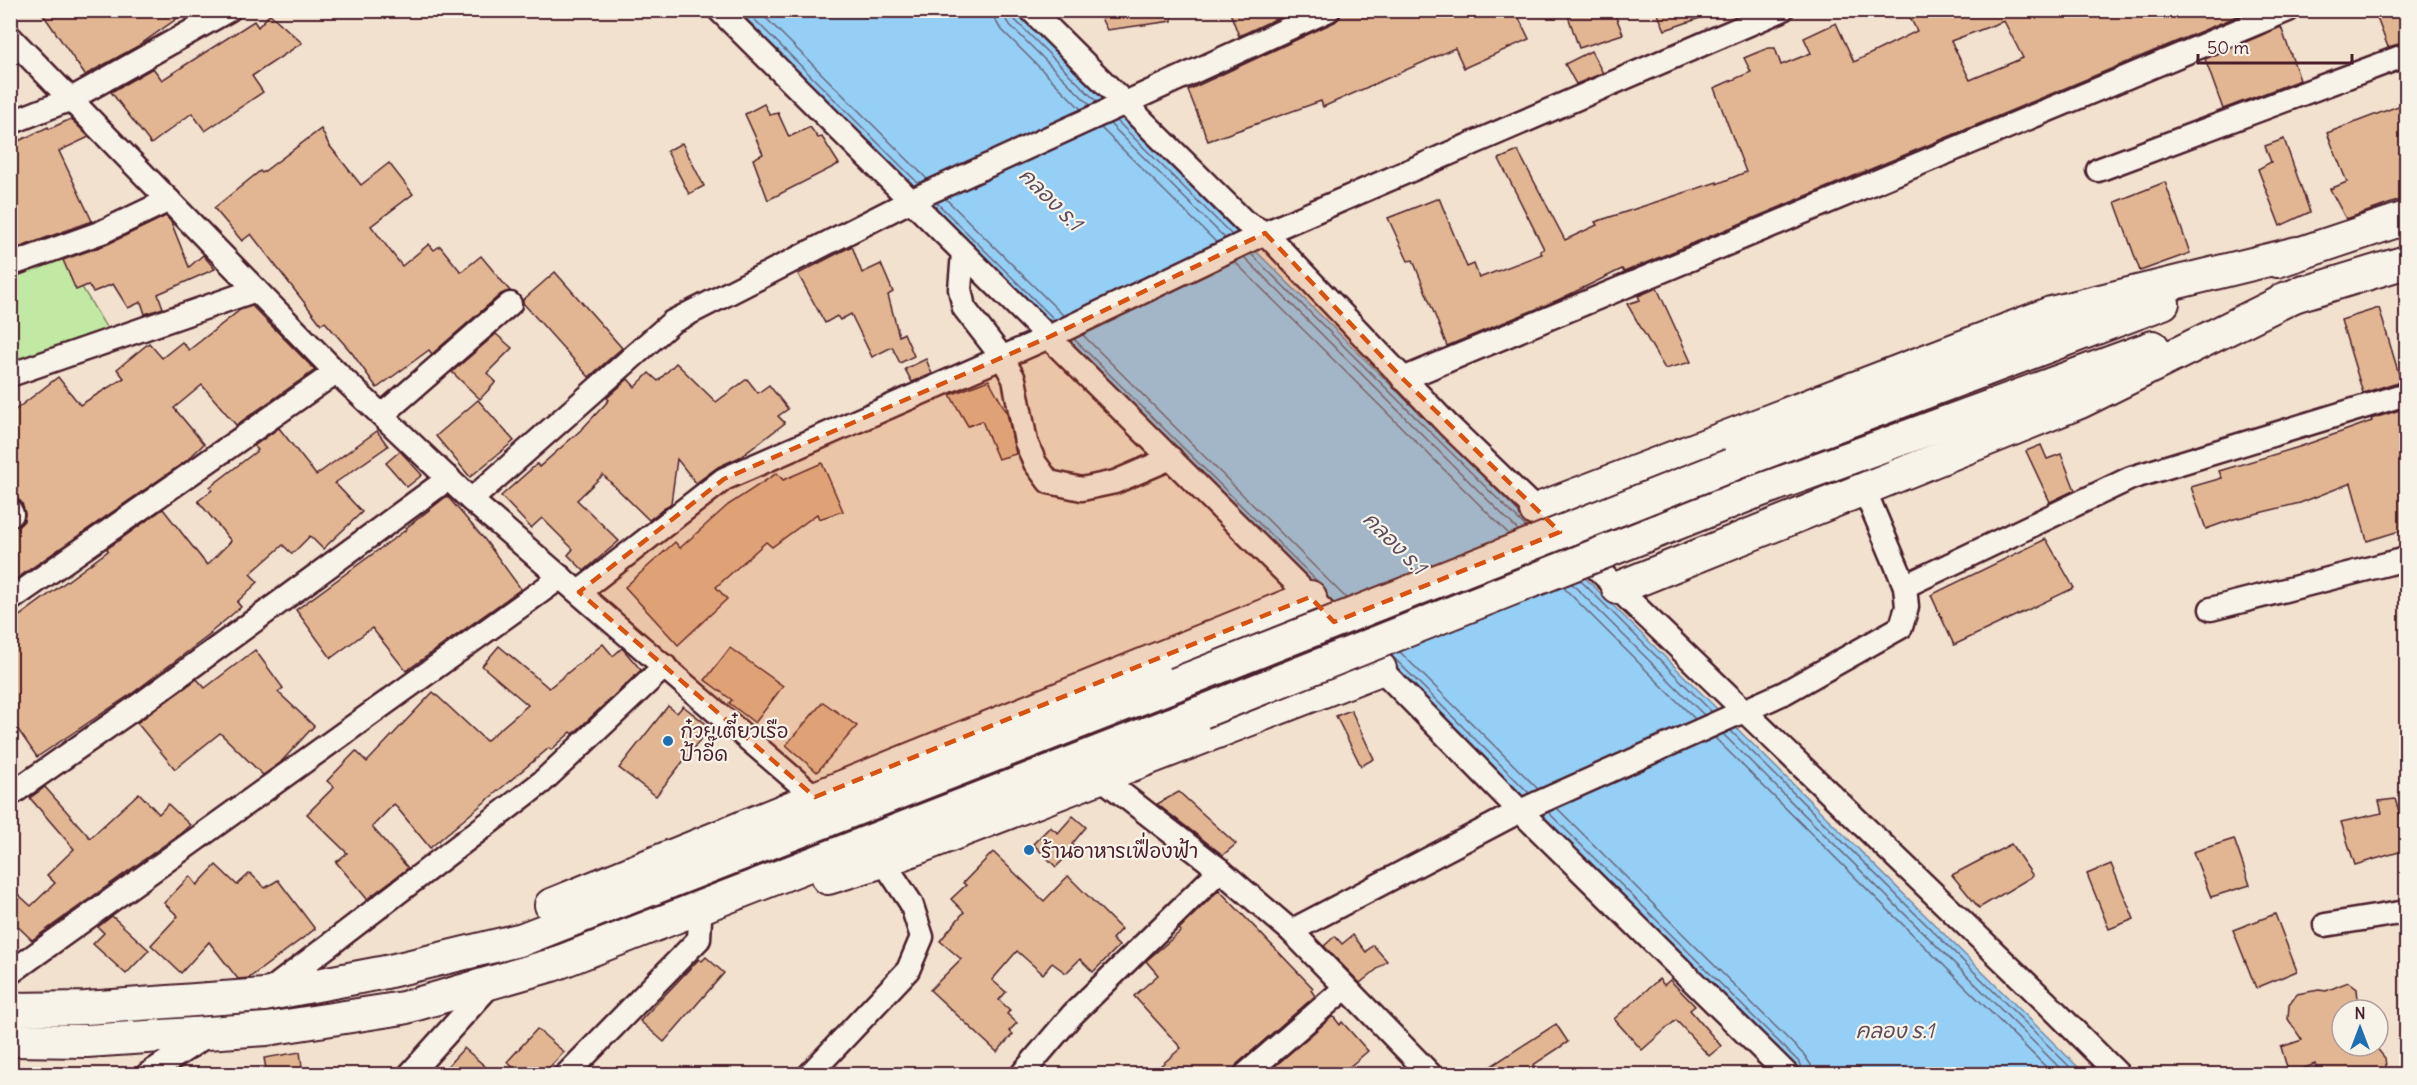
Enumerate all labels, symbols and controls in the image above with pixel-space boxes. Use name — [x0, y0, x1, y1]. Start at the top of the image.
scale bar — [2198, 27, 2352, 65]
text: 50 m — [2207, 36, 2249, 59]
water label: คลอง ร.1 — [1014, 162, 1089, 237]
water label: คลอง ร.1 — [1358, 506, 1433, 581]
place label: ก๋วยเตี๋ยวเรือ ป้าอี๊ด — [680, 712, 788, 766]
marker: ก๋วยเตี๋ยวเรือ ป้าอี๊ด — [661, 734, 675, 748]
place label: ร้านอาหารเฟื่องฟ้า — [1041, 832, 1198, 863]
marker: ร้านอาหารเฟื่องฟ้า — [1022, 843, 1036, 857]
north arrow — [2330, 998, 2390, 1058]
text: N — [2354, 1003, 2366, 1023]
water label: คลอง ร.1 — [1856, 1017, 1936, 1044]

